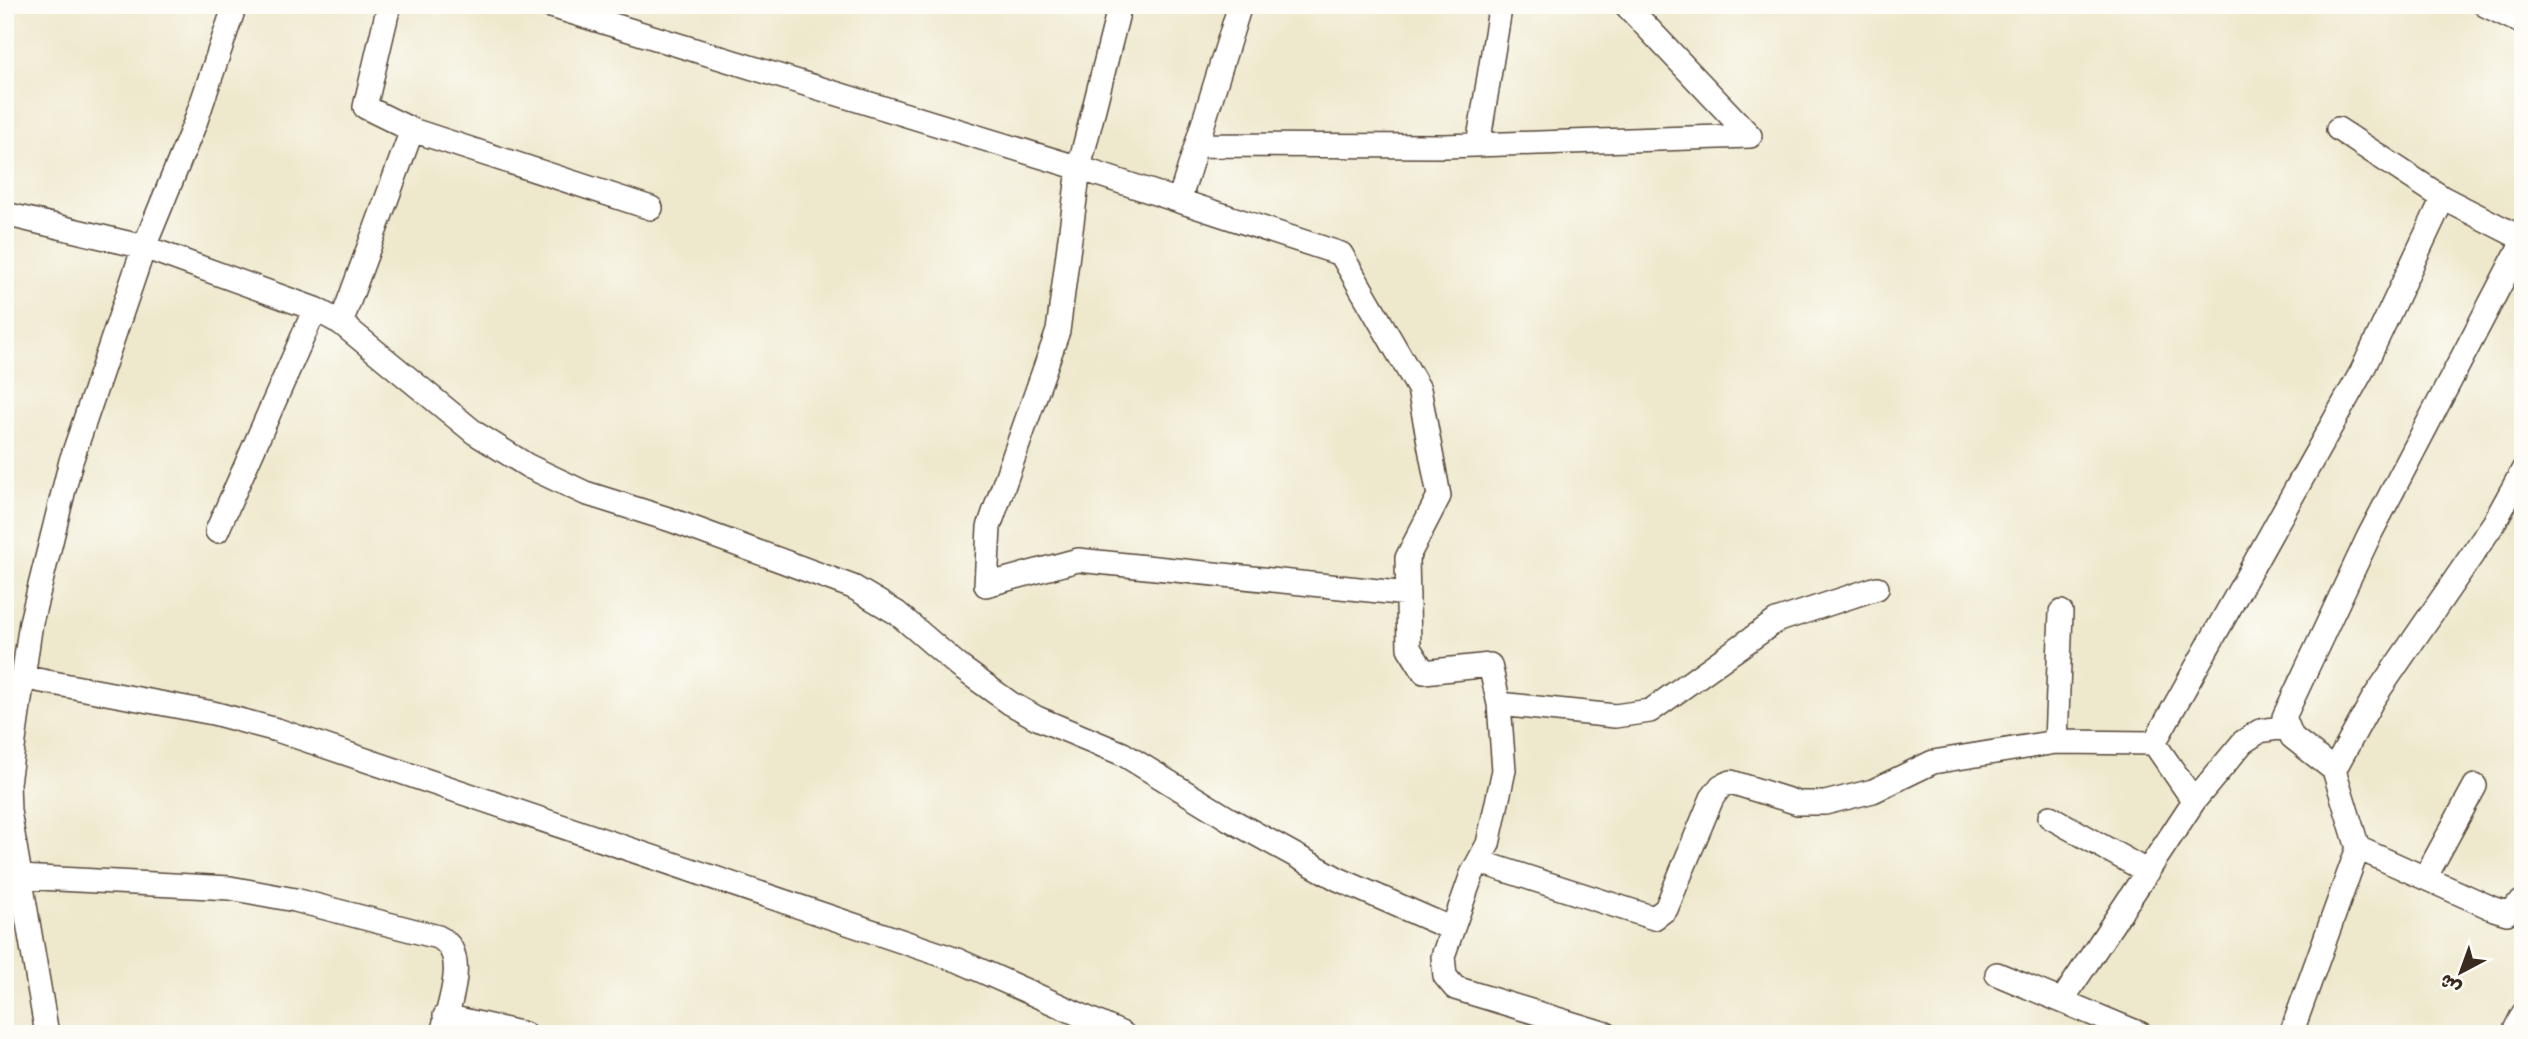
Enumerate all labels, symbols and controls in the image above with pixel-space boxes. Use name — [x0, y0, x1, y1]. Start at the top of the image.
north arrow — [2426, 937, 2496, 1007]
text: ش — [2431, 965, 2469, 1004]

